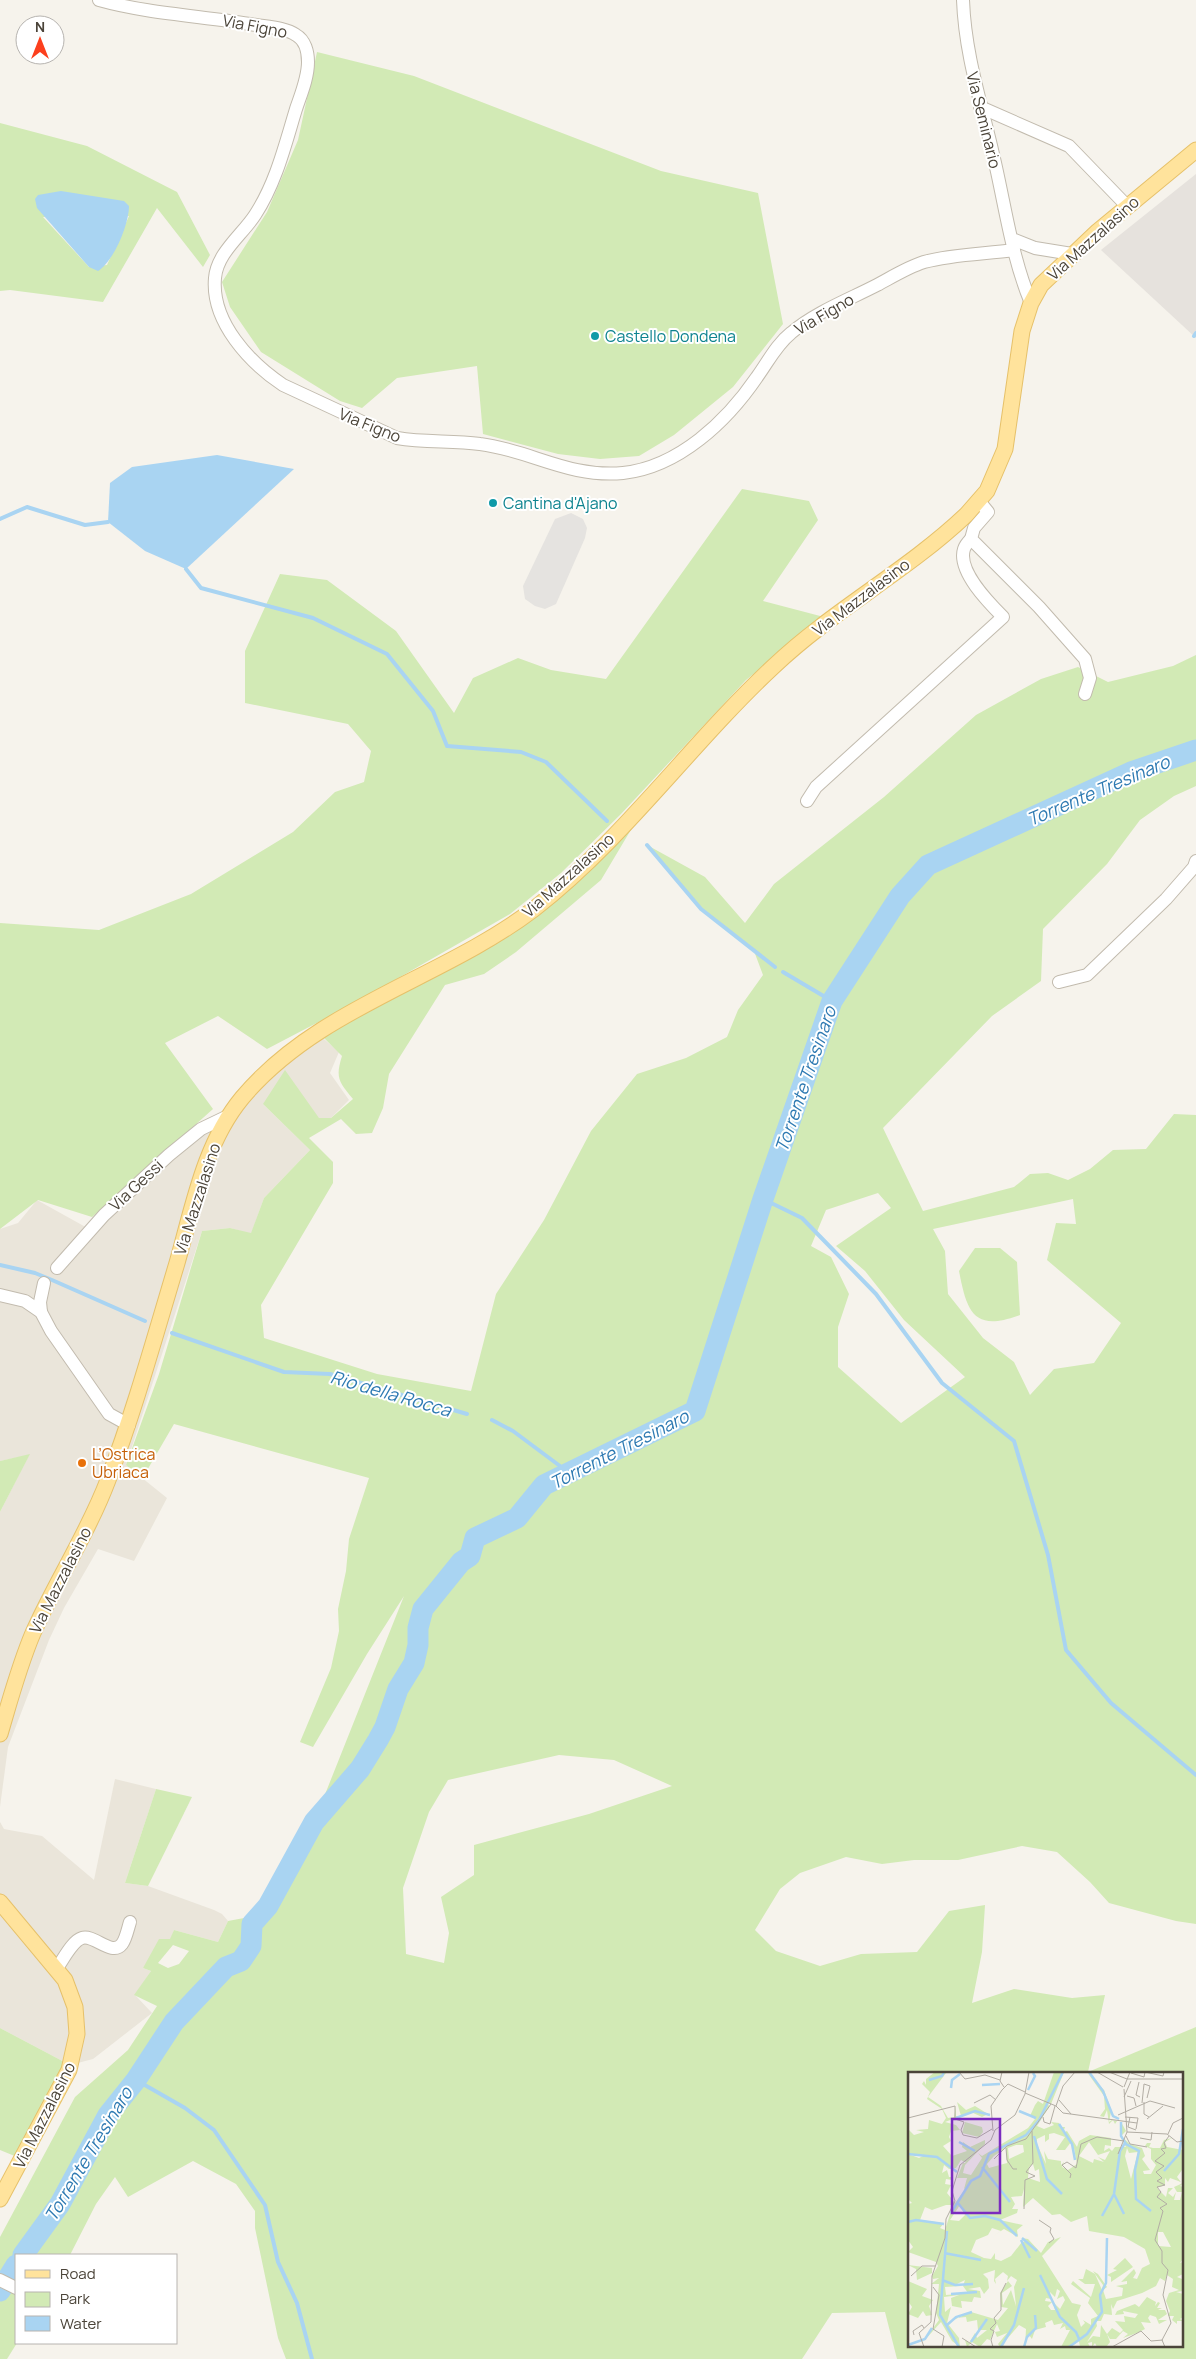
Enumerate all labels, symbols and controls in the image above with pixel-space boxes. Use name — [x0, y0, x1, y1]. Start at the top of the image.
street label: Via Figno — [221, 9, 289, 43]
north arrow — [15, 15, 65, 65]
text: N — [35, 17, 45, 36]
street label: Via Seminario — [961, 69, 1007, 171]
street label: Via Mazzalasino — [1042, 191, 1144, 285]
street label: Via Figno — [790, 288, 858, 340]
place label: Castello Dondena — [605, 325, 736, 347]
marker: Castello Dondena — [589, 330, 601, 342]
street label: Via Figno — [336, 403, 404, 447]
place label: Cantina d'Ajano — [503, 492, 618, 514]
marker: Cantina d'Ajano — [487, 497, 499, 509]
street label: Via Mazzalasino — [808, 553, 914, 641]
water label: Torrente Tresinaro — [1023, 749, 1174, 831]
street label: Via Mazzalasino — [517, 828, 619, 922]
water label: Torrente Tresinaro — [769, 1002, 842, 1155]
street label: Via Mazzalasino — [169, 1140, 225, 1258]
street label: Via Gessi — [104, 1154, 168, 1216]
water label: Rio della Rocca — [328, 1364, 455, 1422]
water label: Torrente Tresinaro — [546, 1403, 694, 1494]
place label: L’Ostrica Ubriaca — [92, 1443, 155, 1483]
marker: L’Ostrica Ubriaca — [76, 1457, 88, 1469]
street label: Via Mazzalasino — [24, 1523, 96, 1637]
street label: Via Mazzalasino — [8, 2058, 80, 2172]
inset map — [908, 2072, 1184, 2346]
water label: Torrente Tresinaro — [38, 2081, 138, 2226]
legend — [15, 2254, 178, 2344]
text: Road — [60, 2263, 96, 2284]
text: Park — [60, 2288, 90, 2309]
text: Water — [60, 2313, 102, 2334]

